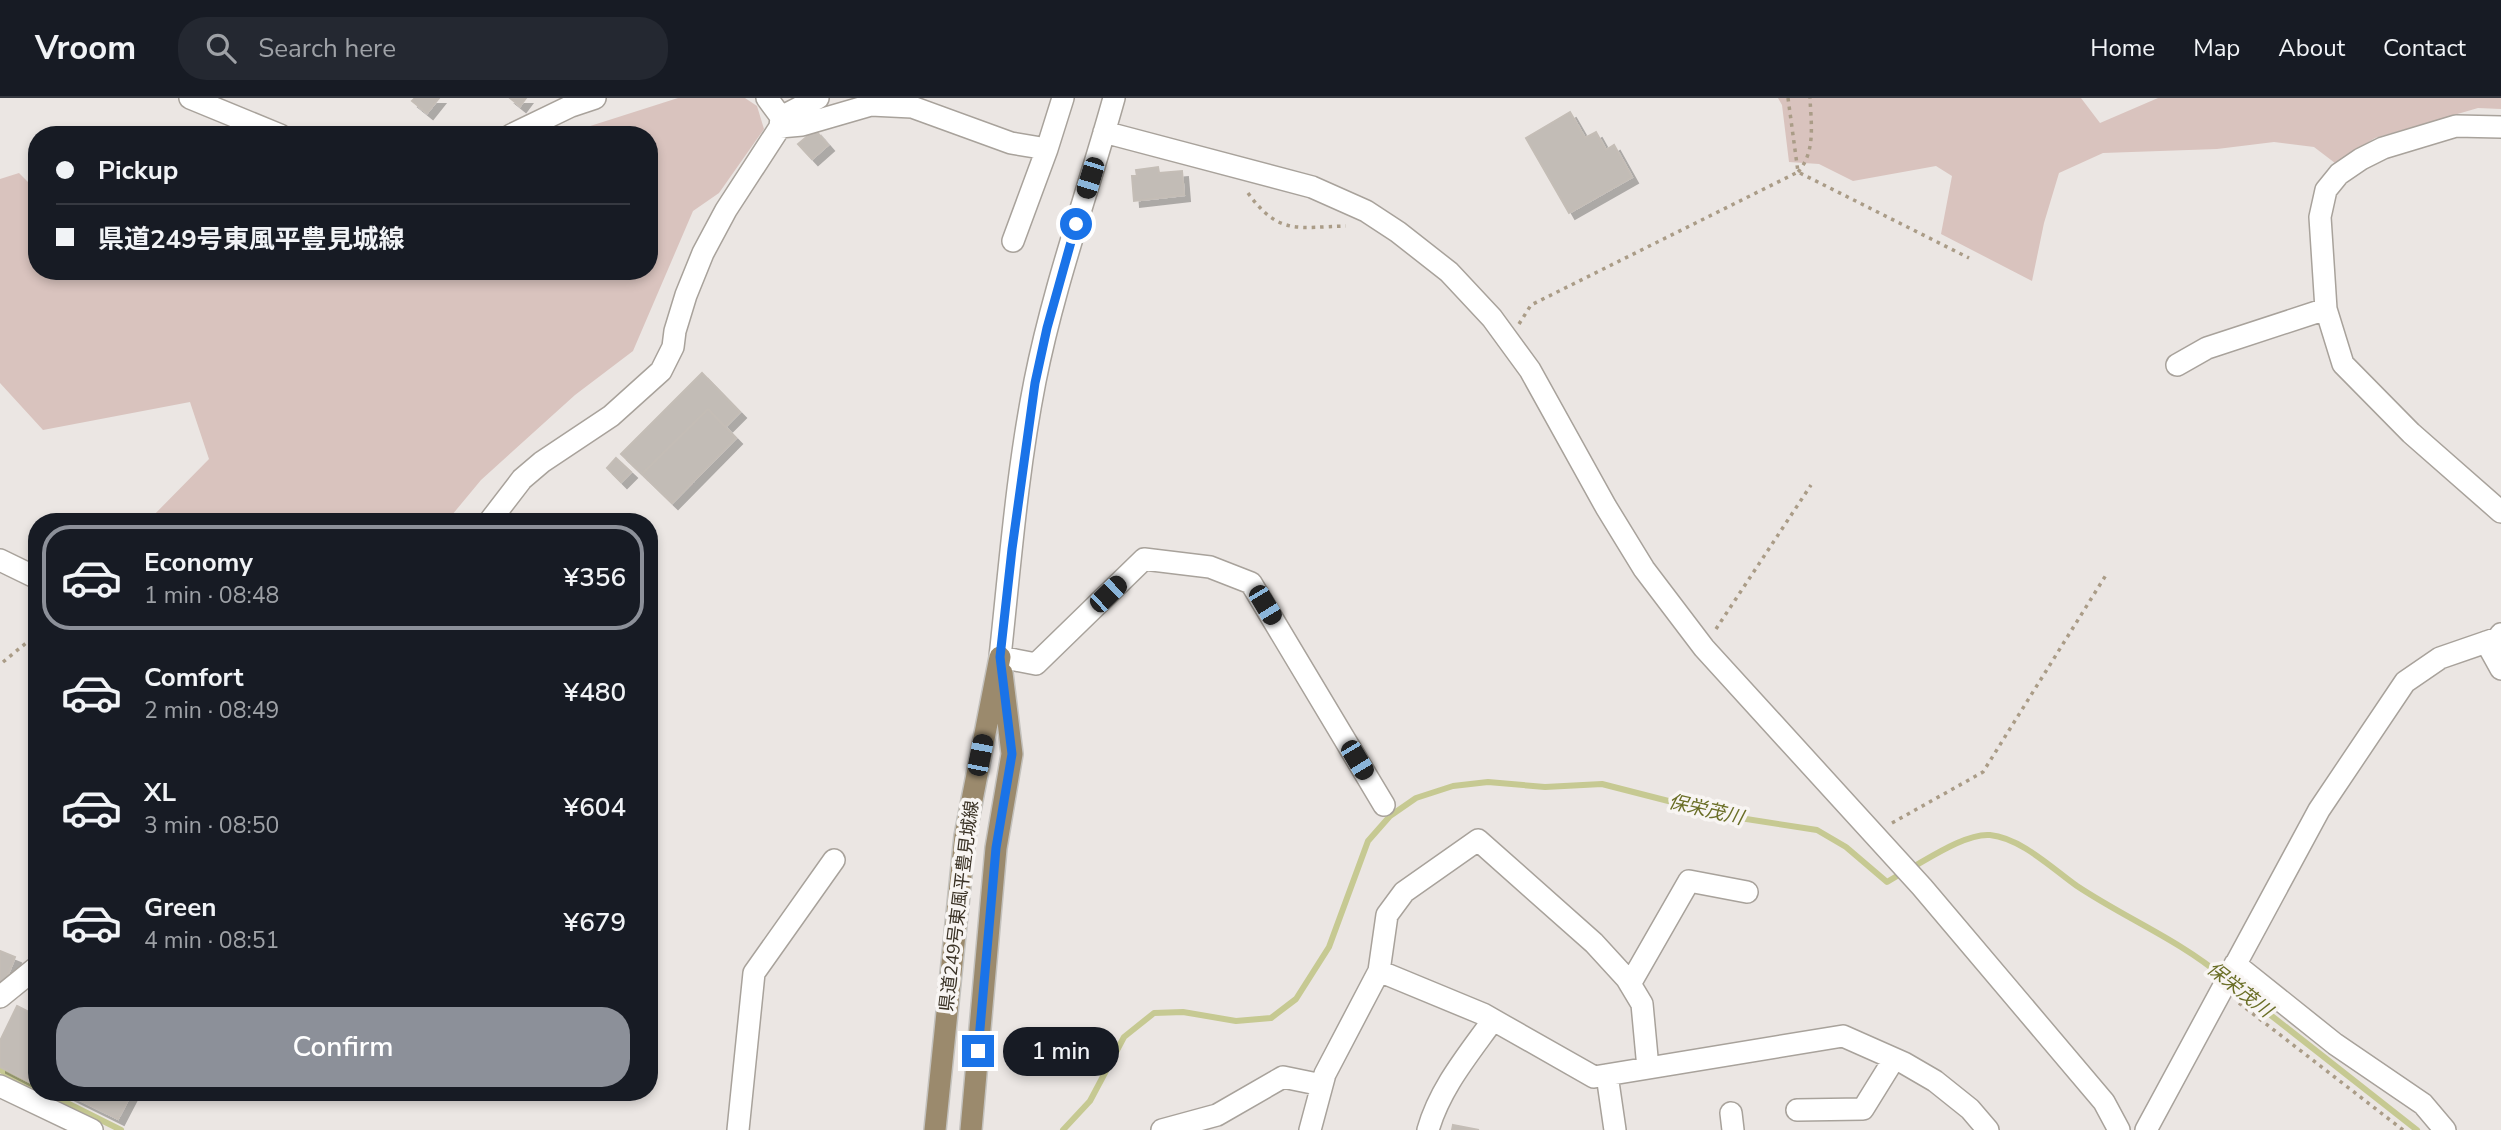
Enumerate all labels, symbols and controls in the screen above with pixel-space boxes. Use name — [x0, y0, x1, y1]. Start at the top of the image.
search box — [178, 17, 668, 80]
text: Vroom — [35, 26, 136, 71]
icon: search — [202, 29, 240, 67]
text: Search here — [258, 31, 396, 66]
text: Home — [2090, 32, 2155, 64]
text: Map — [2193, 32, 2240, 64]
text: About — [2278, 32, 2345, 64]
text: Contact — [2383, 32, 2466, 64]
text: Pickup — [98, 153, 178, 188]
car — [1074, 155, 1107, 201]
route start — [1060, 208, 1092, 240]
text: 県道249号東風平豊見城線 — [98, 222, 405, 257]
text: Economy — [144, 545, 253, 580]
icon: car — [60, 546, 123, 609]
text: ¥356 — [564, 560, 626, 595]
car — [1086, 572, 1131, 616]
text: 1 min · 08:48 — [144, 580, 279, 611]
car — [1246, 582, 1285, 628]
text: Comfort — [144, 660, 244, 695]
icon: car — [60, 661, 123, 724]
text: ¥480 — [564, 675, 626, 710]
text: 2 min · 08:49 — [144, 695, 279, 726]
car — [966, 732, 995, 778]
car — [1338, 737, 1377, 783]
text: XL — [144, 775, 176, 810]
icon: car — [60, 776, 123, 839]
water label: 保栄茂川 — [1666, 789, 1748, 832]
text: ¥604 — [564, 790, 626, 825]
street label: 県道249号東風平豊見城線 — [934, 799, 984, 1013]
text: 3 min · 08:50 — [144, 810, 279, 841]
text: Green — [144, 890, 217, 925]
icon: car — [60, 891, 123, 954]
text: ¥679 — [564, 905, 626, 940]
text: 4 min · 08:51 — [144, 925, 279, 956]
water label: 保栄茂川 — [2201, 956, 2279, 1025]
button: Confirm — [56, 1007, 630, 1087]
callout: 1 min — [1002, 1026, 1118, 1076]
route end — [962, 1035, 994, 1067]
text: 1 min — [1032, 1036, 1090, 1067]

